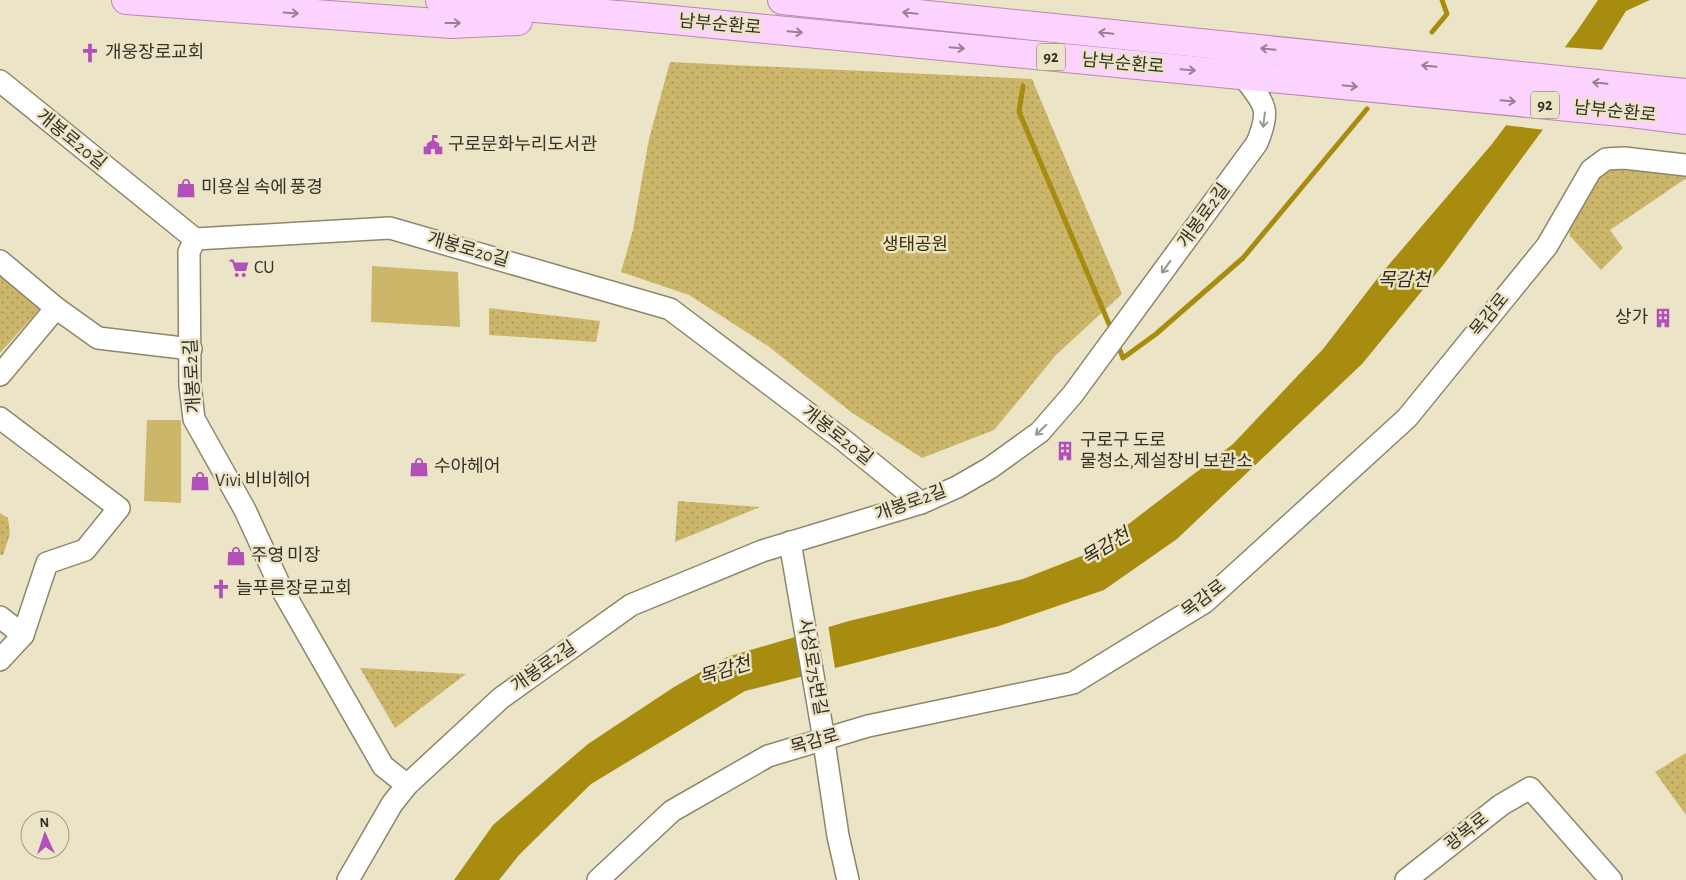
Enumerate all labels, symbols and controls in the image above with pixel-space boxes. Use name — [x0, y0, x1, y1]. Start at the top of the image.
one-way arrow — [283, 8, 299, 17]
one-way arrow — [902, 8, 918, 18]
street label: 남부순환로 — [678, 10, 762, 38]
one-way arrow — [444, 18, 461, 28]
one-way arrow — [787, 27, 803, 37]
one-way arrow — [1098, 28, 1114, 38]
church icon: 개웅장로교회 — [79, 42, 101, 64]
place label: 개웅장로교회 — [105, 42, 204, 62]
one-way arrow — [949, 43, 965, 52]
road number: 92 — [1037, 44, 1065, 70]
one-way arrow — [1260, 44, 1276, 54]
street label: 남부순환로 — [1081, 49, 1165, 77]
one-way arrow — [1422, 61, 1438, 71]
one-way arrow — [1180, 65, 1196, 75]
one-way arrow — [1593, 78, 1609, 88]
one-way arrow — [1342, 81, 1358, 91]
road number: 92 — [1531, 92, 1559, 118]
one-way arrow — [1500, 96, 1516, 106]
street label: 남부순환로 — [1573, 97, 1657, 125]
street label: 개봉로20길 — [33, 106, 110, 173]
one-way arrow — [1259, 112, 1269, 128]
public building icon: 구로문화누리도서관 — [422, 134, 444, 156]
place label: 구로문화누리도서관 — [448, 134, 597, 154]
shop icon: 미용실 속에 풍경 — [175, 177, 197, 199]
place label: 미용실 속에 풍경 — [201, 177, 323, 197]
street label: 개봉로2길 — [1174, 180, 1233, 251]
street label: 개봉로20길 — [425, 229, 511, 270]
park label: 생태공원 — [882, 235, 948, 254]
supermarket icon: CU — [228, 257, 250, 279]
place label: CU — [254, 259, 275, 277]
one-way arrow — [1161, 260, 1171, 274]
water label: 목감천 — [1378, 270, 1432, 290]
street label: 목감로 — [1467, 289, 1513, 340]
place label: 상가 — [1615, 307, 1648, 327]
building icon: 상가 — [1652, 307, 1674, 329]
street label: 개봉로2길 — [181, 338, 204, 414]
street label: 개봉로20길 — [798, 402, 876, 469]
one-way arrow — [1035, 424, 1047, 436]
place label: 구로구 도로 물청소,제설장비 보관소 — [1080, 432, 1253, 471]
building icon: 구로구 도로 물청소,제설장비 보관소 — [1054, 440, 1076, 462]
shop icon: 수아헤어 — [408, 456, 430, 478]
place label: 수아헤어 — [434, 456, 500, 476]
shop icon: Vivi 비비헤어 — [189, 470, 211, 492]
place label: Vivi 비비헤어 — [215, 470, 311, 490]
street label: 개봉로2길 — [873, 481, 949, 524]
water label: 목감천 — [1078, 524, 1135, 569]
shop icon: 주영 미장 — [225, 545, 247, 567]
place label: 주영 미장 — [251, 545, 320, 565]
street label: 목감로 — [1178, 576, 1229, 621]
church icon: 늘푸른장로교회 — [210, 578, 232, 600]
place label: 늘푸른장로교회 — [236, 578, 352, 598]
street label: 사성로75번길 — [795, 617, 830, 717]
street label: 개봉로2길 — [508, 637, 580, 696]
water label: 목감천 — [697, 653, 754, 688]
street label: 목감로 — [788, 726, 841, 757]
street label: 광복로 — [1441, 809, 1492, 854]
north arrow — [20, 810, 70, 860]
text: N — [39, 816, 50, 830]

